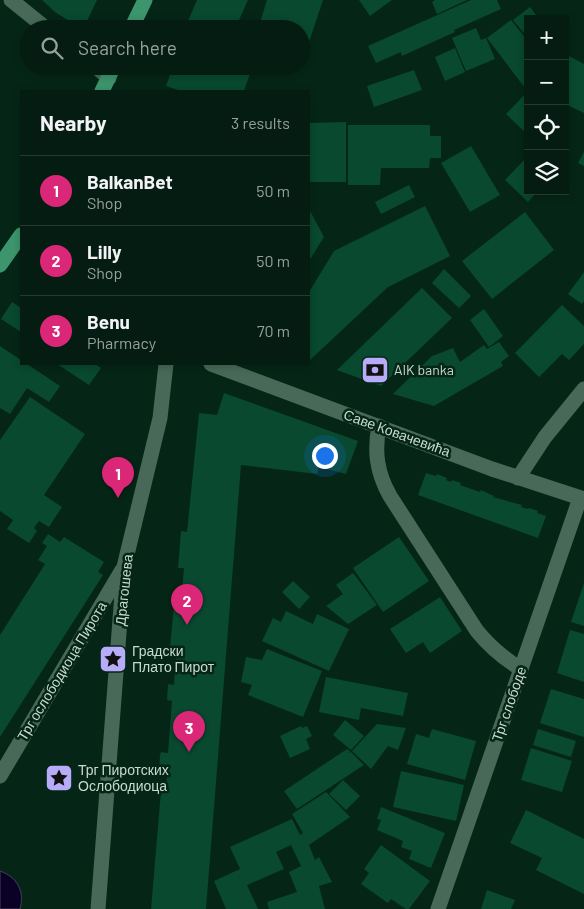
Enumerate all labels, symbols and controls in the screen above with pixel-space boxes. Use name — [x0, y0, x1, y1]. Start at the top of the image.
map controls — [524, 15, 569, 195]
button: + — [524, 15, 569, 60]
search box — [20, 20, 310, 75]
icon: search — [38, 34, 66, 62]
text: Search here — [78, 36, 177, 59]
button: − — [524, 60, 569, 105]
button: locate — [524, 105, 569, 150]
text: Nearby — [40, 110, 106, 135]
text: 3 results — [231, 113, 290, 132]
button: layers — [524, 150, 569, 195]
text: BalkanBet — [87, 170, 173, 193]
text: 1 — [53, 181, 59, 200]
text: 50 m — [256, 181, 290, 200]
text: Shop — [87, 193, 122, 212]
text: Lilly — [87, 240, 122, 263]
text: 2 — [52, 251, 60, 270]
text: 50 m — [256, 251, 290, 270]
text: Shop — [87, 263, 122, 282]
text: Benu — [87, 310, 130, 333]
text: 3 — [52, 321, 60, 340]
text: 70 m — [257, 321, 290, 340]
text: Pharmacy — [87, 333, 156, 352]
bank icon: AIK banka — [360, 355, 390, 385]
place label: AIK banka — [394, 361, 454, 378]
street label: Саве Ковачевића — [341, 405, 453, 460]
your location — [312, 443, 338, 469]
pin: 1 — [102, 457, 134, 498]
street label: Драгошева — [111, 553, 136, 627]
pin: 2 — [171, 584, 203, 625]
street label: Трг ослободиоца Пирота — [13, 598, 110, 743]
place label: Градски Плато Пирот — [132, 642, 215, 675]
place icon: Градски Плато Пирот — [98, 644, 128, 674]
street label: Трг слободе — [488, 664, 529, 743]
pin: 3 — [173, 711, 205, 752]
place label: Трг Пиротских Ослободиоца — [78, 761, 169, 794]
place icon: Трг Пиротских Ослободиоца — [44, 763, 74, 793]

